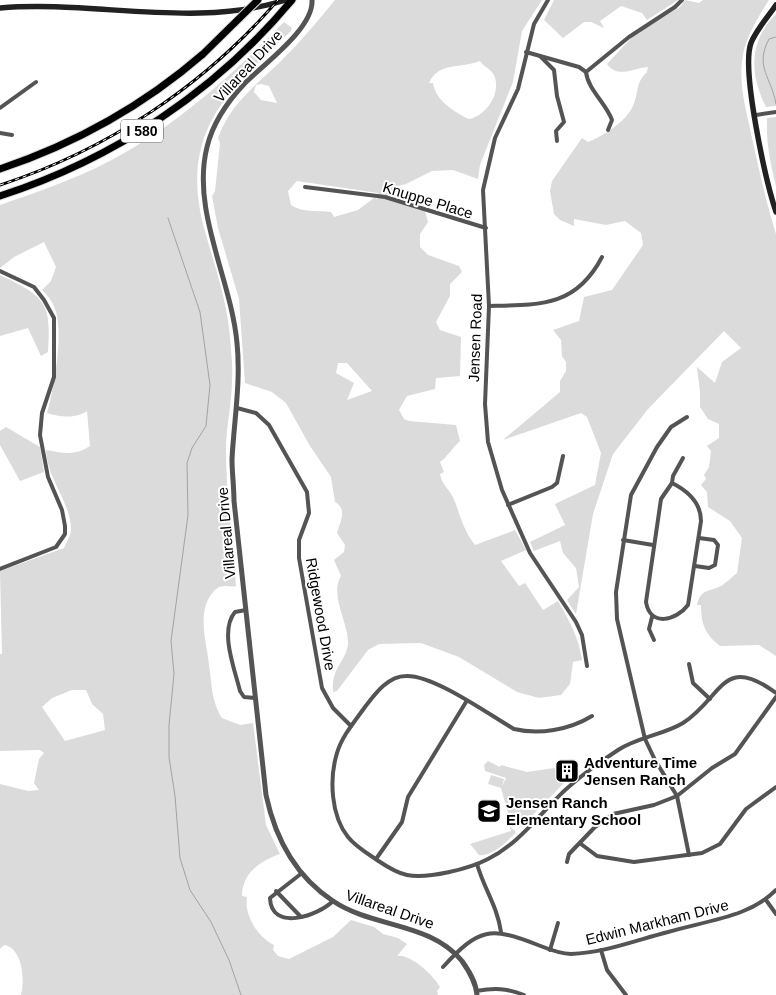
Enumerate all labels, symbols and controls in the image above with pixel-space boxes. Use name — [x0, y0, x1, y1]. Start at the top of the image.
street label: Villareal Drive — [210, 26, 286, 106]
road number: I 580 — [121, 120, 163, 142]
street label: Knuppe Place — [381, 178, 475, 222]
street label: Jensen Road — [465, 294, 485, 382]
street label: Villareal Drive — [214, 486, 238, 580]
street label: Ridgewood Drive — [303, 556, 339, 672]
place label: Adventure Time Jensen Ranch — [584, 754, 697, 788]
building icon: Adventure Time Jensen Ranch — [554, 758, 580, 784]
place label: Jensen Ranch Elementary School — [506, 794, 641, 828]
school or university icon: Jensen Ranch Elementary School — [476, 798, 502, 824]
street label: Villareal Drive — [344, 886, 436, 932]
street label: Edwin Markham Drive — [584, 896, 730, 948]

